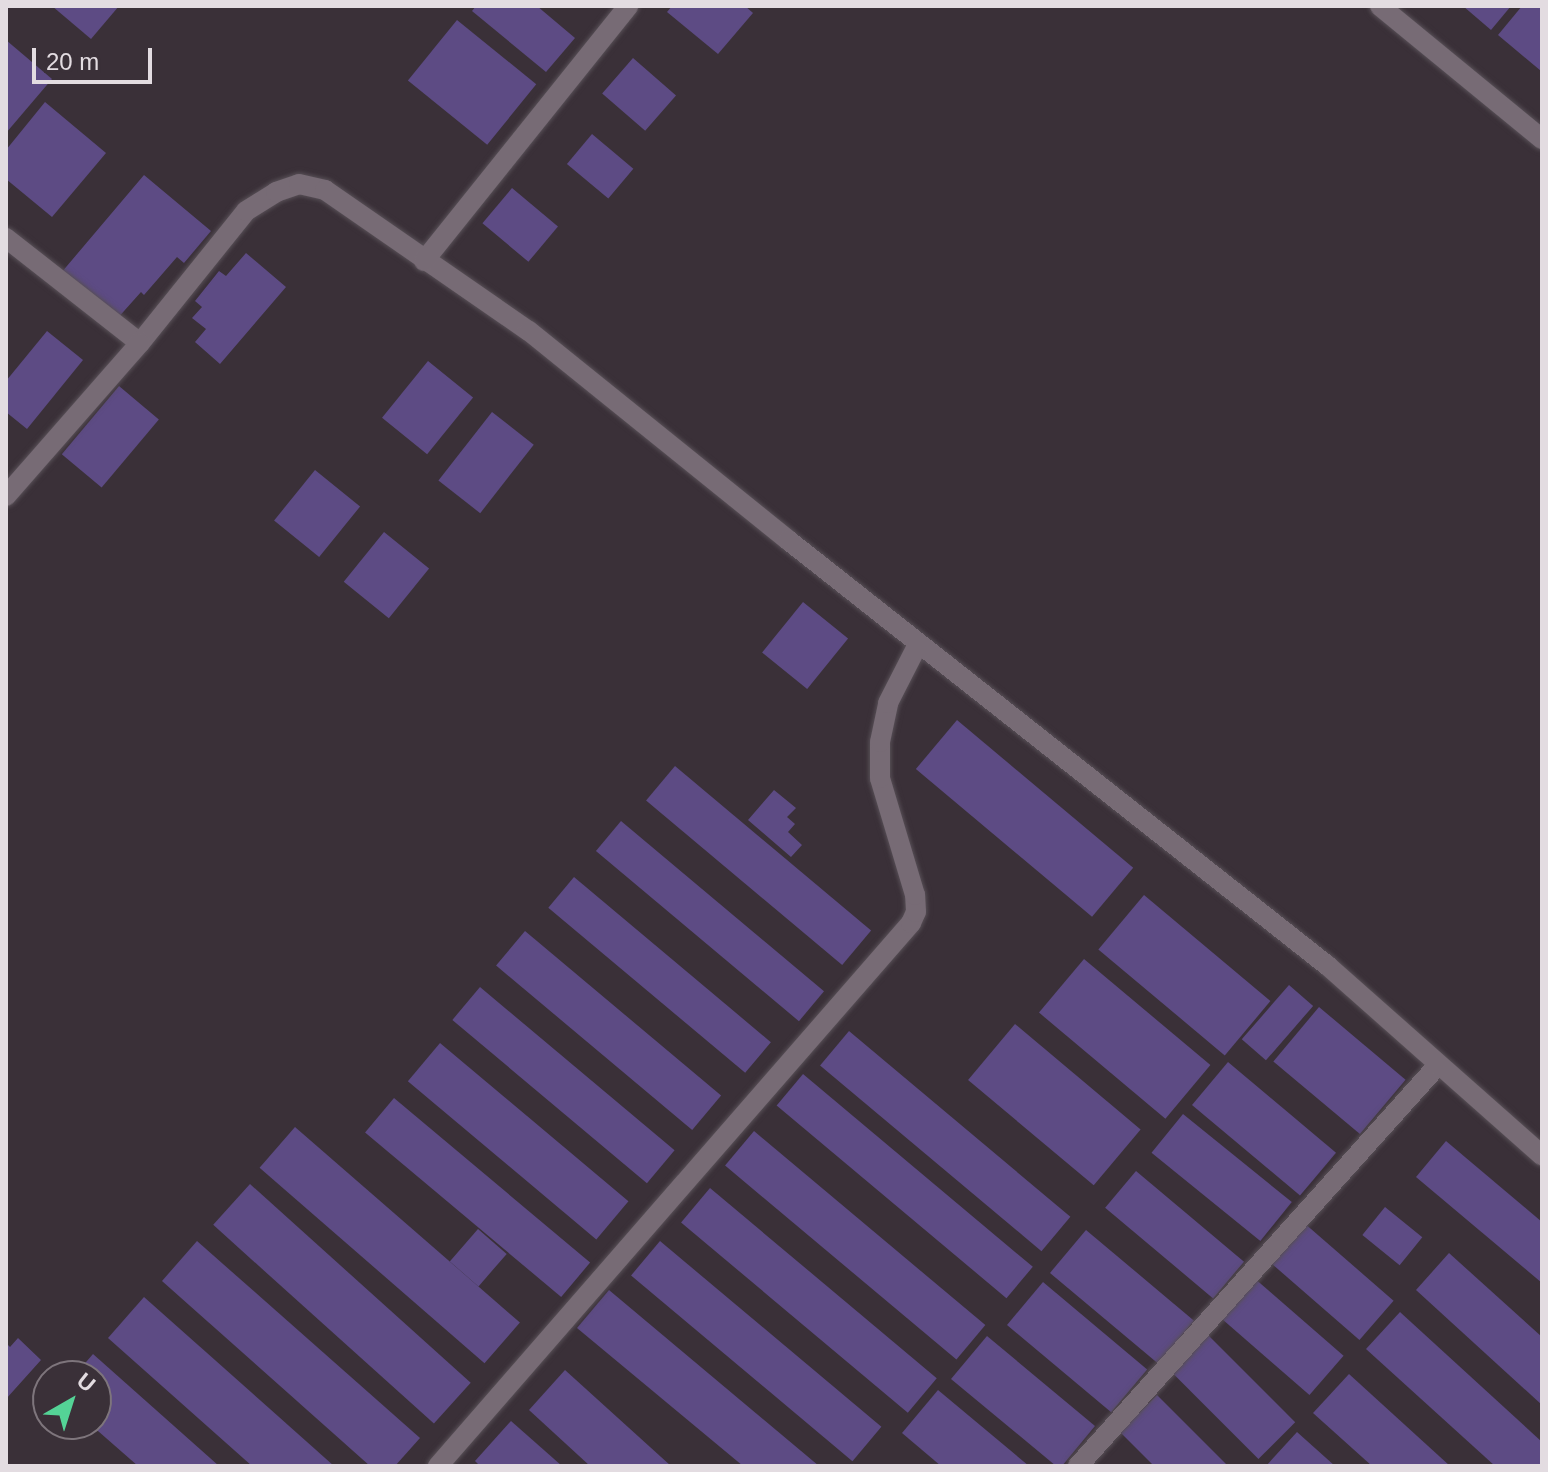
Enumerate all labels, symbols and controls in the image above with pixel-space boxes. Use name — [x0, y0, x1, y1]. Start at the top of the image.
scale bar — [36, 32, 156, 82]
text: 20 m — [46, 48, 99, 75]
north arrow — [32, 1360, 112, 1440]
text: U — [72, 1368, 100, 1397]

